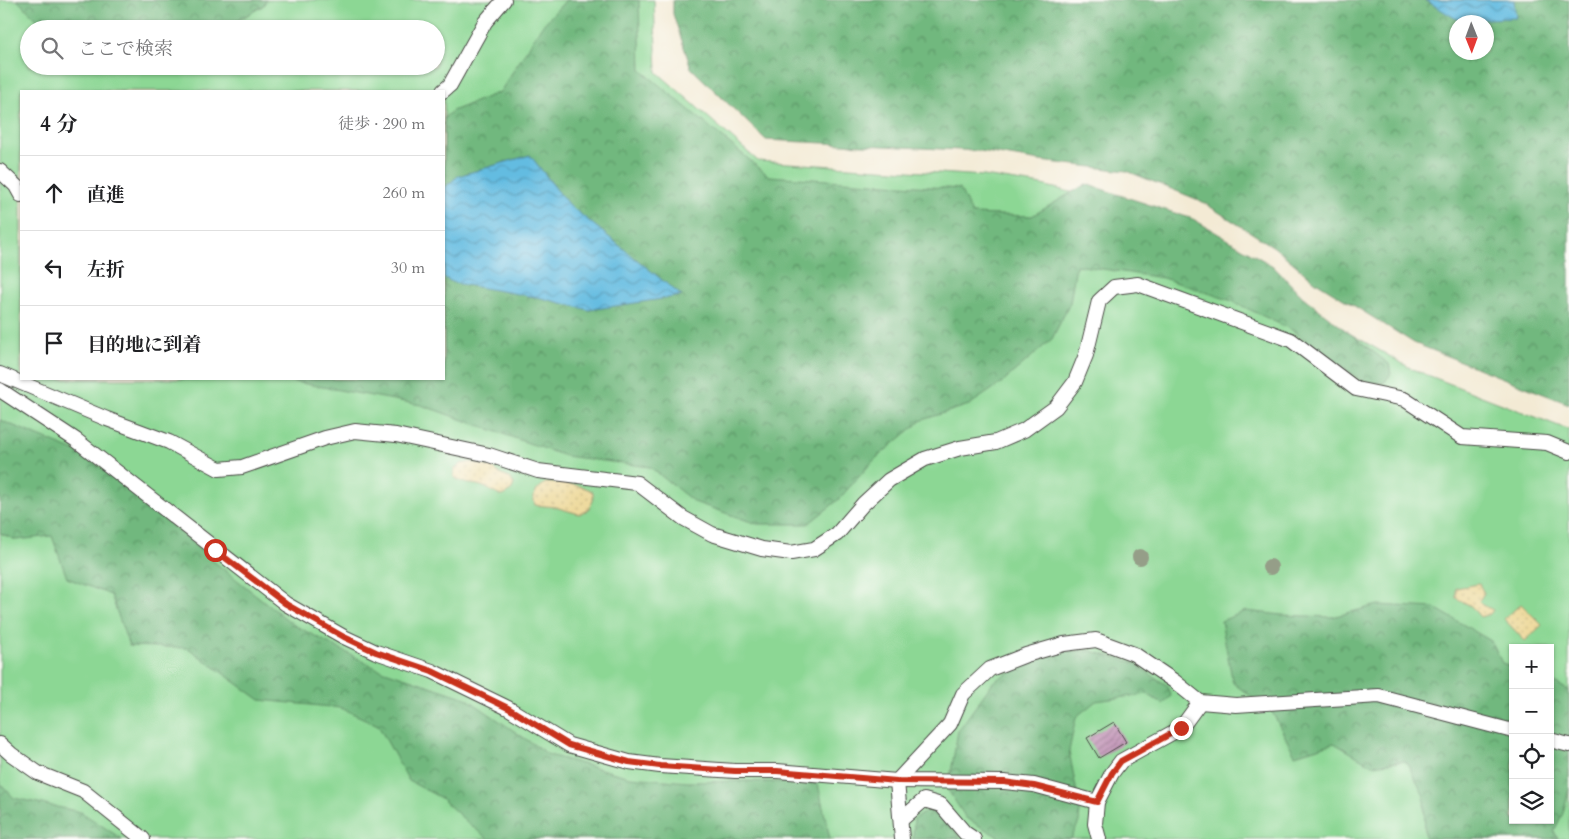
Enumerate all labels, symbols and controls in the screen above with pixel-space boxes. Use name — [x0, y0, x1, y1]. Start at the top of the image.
north arrow — [1449, 15, 1494, 60]
search box — [20, 20, 445, 75]
icon: search — [38, 34, 66, 62]
text: ここで検索 — [78, 36, 173, 62]
text: 4 分 — [40, 110, 77, 139]
text: 徒歩 · 290 m — [338, 113, 425, 135]
icon: ahead — [40, 179, 68, 207]
text: 直進 — [87, 182, 125, 208]
text: 260 m — [383, 182, 425, 204]
icon: left — [40, 254, 68, 282]
text: 左折 — [87, 257, 125, 283]
text: 30 m — [391, 257, 425, 279]
icon: arrive — [40, 329, 68, 357]
text: 目的地に到着 — [87, 332, 201, 358]
route start — [204, 539, 227, 562]
map controls — [1509, 644, 1554, 824]
button: + — [1509, 644, 1554, 689]
button: − — [1509, 689, 1554, 734]
route end — [1170, 717, 1193, 740]
button: locate — [1509, 734, 1554, 779]
button: layers — [1509, 779, 1554, 824]

